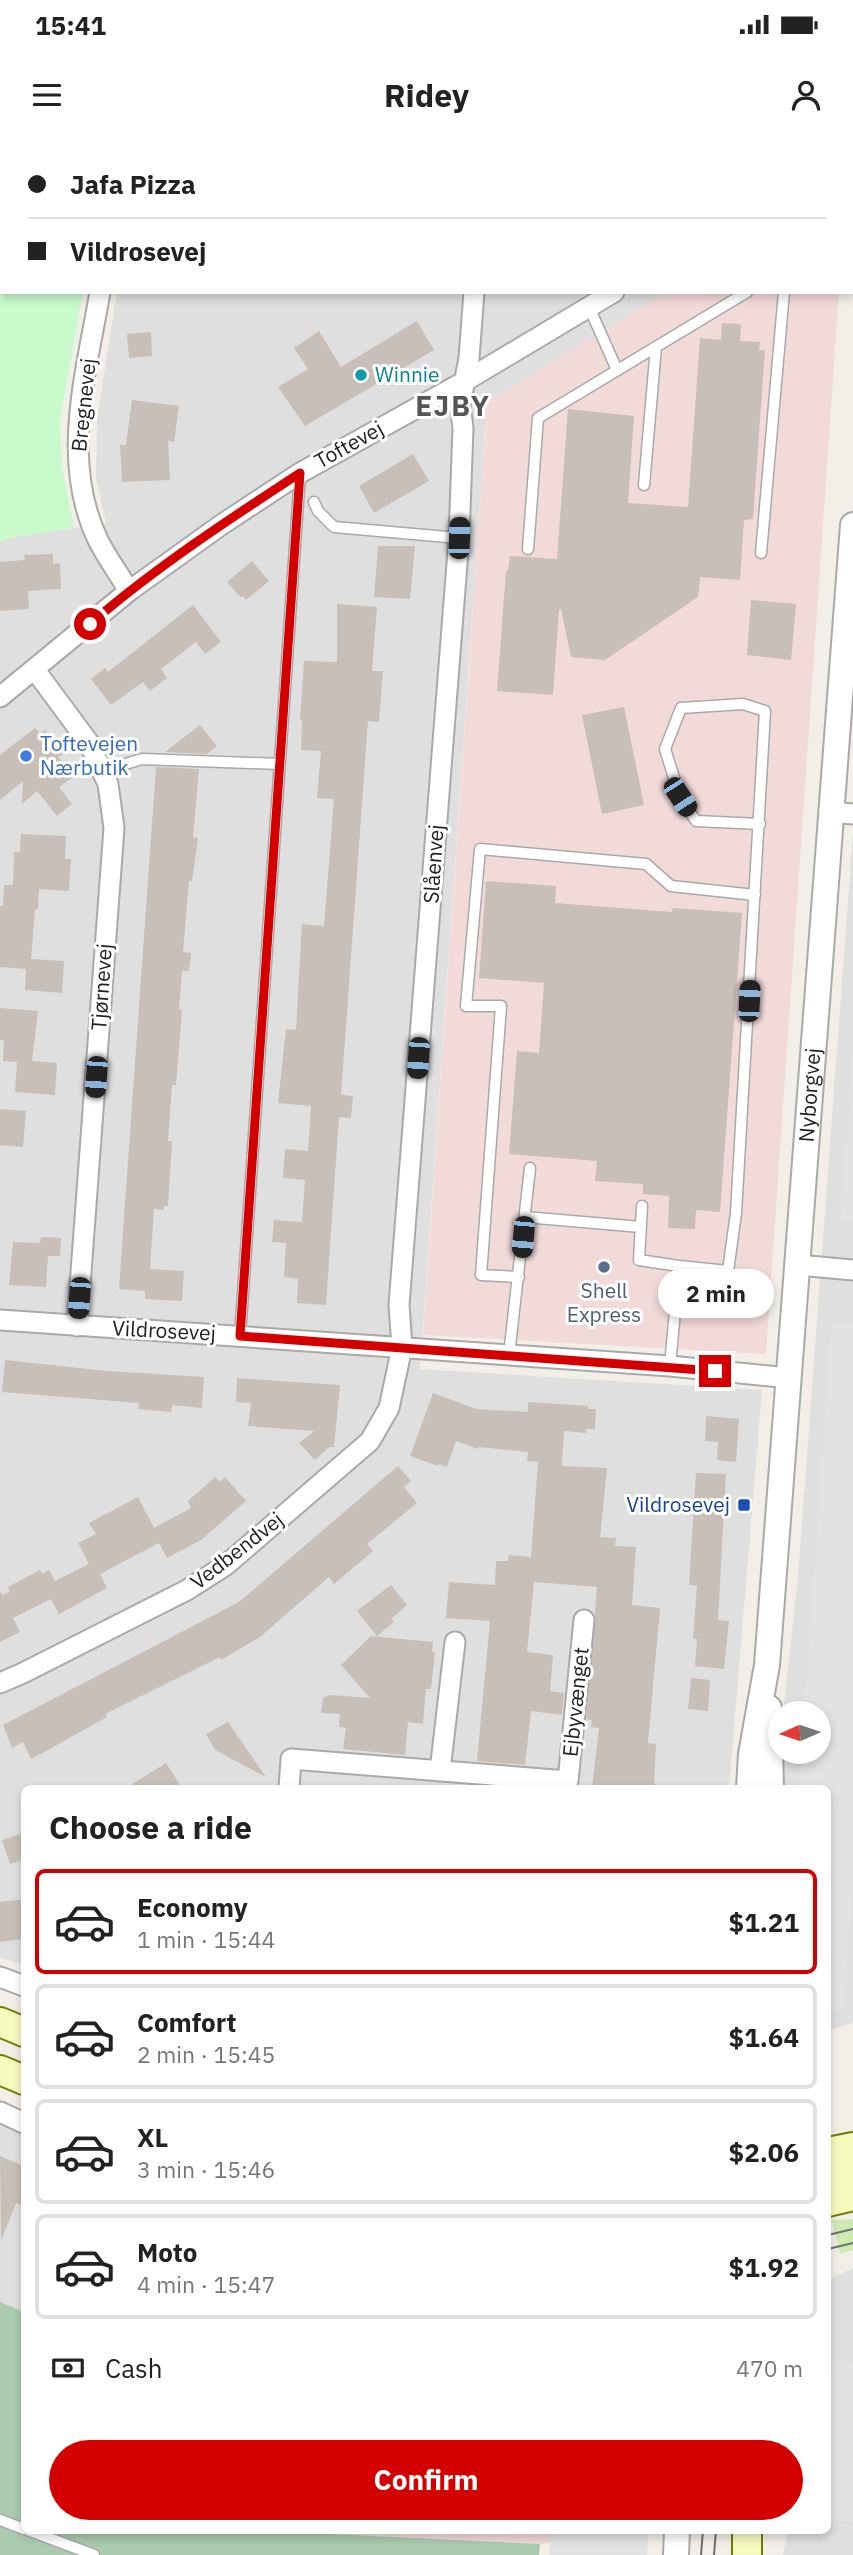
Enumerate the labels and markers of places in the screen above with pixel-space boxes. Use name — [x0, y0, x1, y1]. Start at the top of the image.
place label: Winnie — [375, 360, 440, 388]
marker: Winnie — [353, 367, 369, 383]
place label: Toftevejen Nærbutik — [40, 729, 138, 781]
marker: Toftevejen Nærbutik — [18, 748, 34, 764]
marker: Shell Express — [596, 1259, 612, 1275]
place label: Shell Express — [567, 1276, 641, 1328]
place label: Vildrosevej — [626, 1490, 730, 1518]
marker: Vildrosevej — [736, 1497, 752, 1513]

